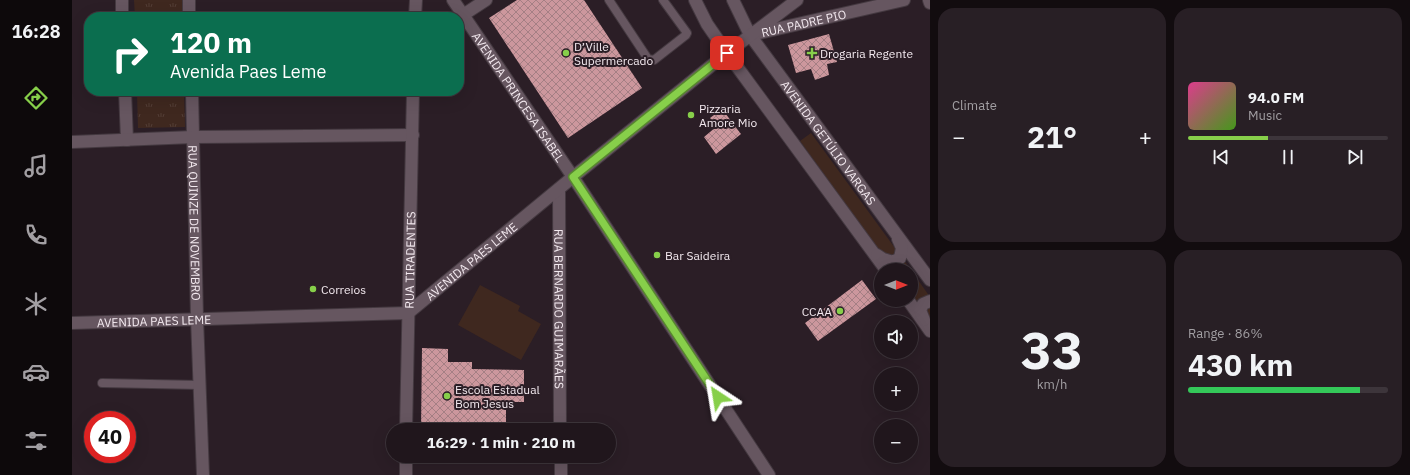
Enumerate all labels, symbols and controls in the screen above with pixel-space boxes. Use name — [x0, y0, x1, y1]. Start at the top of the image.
street label: RUA PADRE PIO — [760, 6, 848, 40]
text: 16:28 — [11, 20, 61, 43]
text: 120 m — [170, 24, 252, 61]
icon: right — [104, 28, 156, 80]
street label: AVENIDA PRINCESA ISABEL — [469, 29, 568, 165]
pin — [710, 36, 744, 70]
place label: D’Ville Supermercado — [574, 39, 654, 68]
icon: arrive — [716, 42, 738, 64]
place label: Drogaria Regente — [820, 46, 913, 61]
marker: D’Ville Supermercado — [561, 48, 571, 58]
marker: Drogaria Regente — [807, 48, 817, 58]
text: Avenida Paes Leme — [170, 60, 326, 83]
street label: AVENIDA GETÚLIO VARGAS — [778, 77, 880, 208]
icon: directions — [22, 84, 50, 112]
text: 94.0 FM — [1248, 88, 1304, 107]
text: Climate — [952, 97, 997, 114]
place label: Pizzaria Amore Mio — [699, 101, 757, 130]
text: Music — [1248, 107, 1282, 124]
marker: Pizzaria Amore Mio — [686, 110, 696, 120]
text: 21° — [1027, 117, 1077, 156]
text: − — [952, 122, 965, 151]
text: + — [1139, 122, 1152, 151]
street label: RUA QUINZE DE NOVEMBRO — [186, 145, 204, 301]
icon: previous — [1210, 146, 1232, 168]
icon: pause — [1277, 146, 1299, 168]
icon: next — [1344, 146, 1366, 168]
icon: music — [22, 152, 50, 180]
street label: RUA TIRADENTES — [401, 211, 418, 309]
street label: AVENIDA PAES LEME — [422, 219, 520, 303]
icon: phone — [22, 221, 50, 249]
street label: RUA BERNARDO GUIMARÃES — [552, 229, 567, 389]
place label: Bar Saideira — [665, 248, 731, 263]
marker: Bar Saideira — [652, 250, 662, 260]
north arrow — [874, 263, 918, 307]
map controls — [874, 263, 918, 463]
place label: Correios — [321, 282, 366, 297]
marker: Correios — [308, 284, 318, 294]
icon: climate — [22, 290, 50, 318]
place label: CCAA — [802, 304, 832, 319]
marker: CCAA — [835, 306, 845, 316]
street label: AVENIDA PAES LEME — [97, 311, 211, 330]
button: sound — [874, 315, 918, 359]
text: 33 — [1021, 316, 1083, 383]
text: Range · 86% — [1188, 325, 1262, 342]
text: 430 km — [1188, 345, 1293, 384]
icon: car — [22, 358, 50, 386]
button: + — [874, 367, 918, 411]
position arrow — [697, 376, 739, 418]
text: km/h — [1037, 376, 1067, 393]
place label: Escola Estadual Bom Jesus — [455, 382, 540, 411]
marker: Escola Estadual Bom Jesus — [442, 391, 452, 401]
speed limit sign: 40 — [84, 411, 136, 463]
button: − — [874, 419, 918, 463]
icon: filters — [22, 427, 50, 455]
text: 16:29 · 1 min · 210 m — [427, 433, 575, 452]

